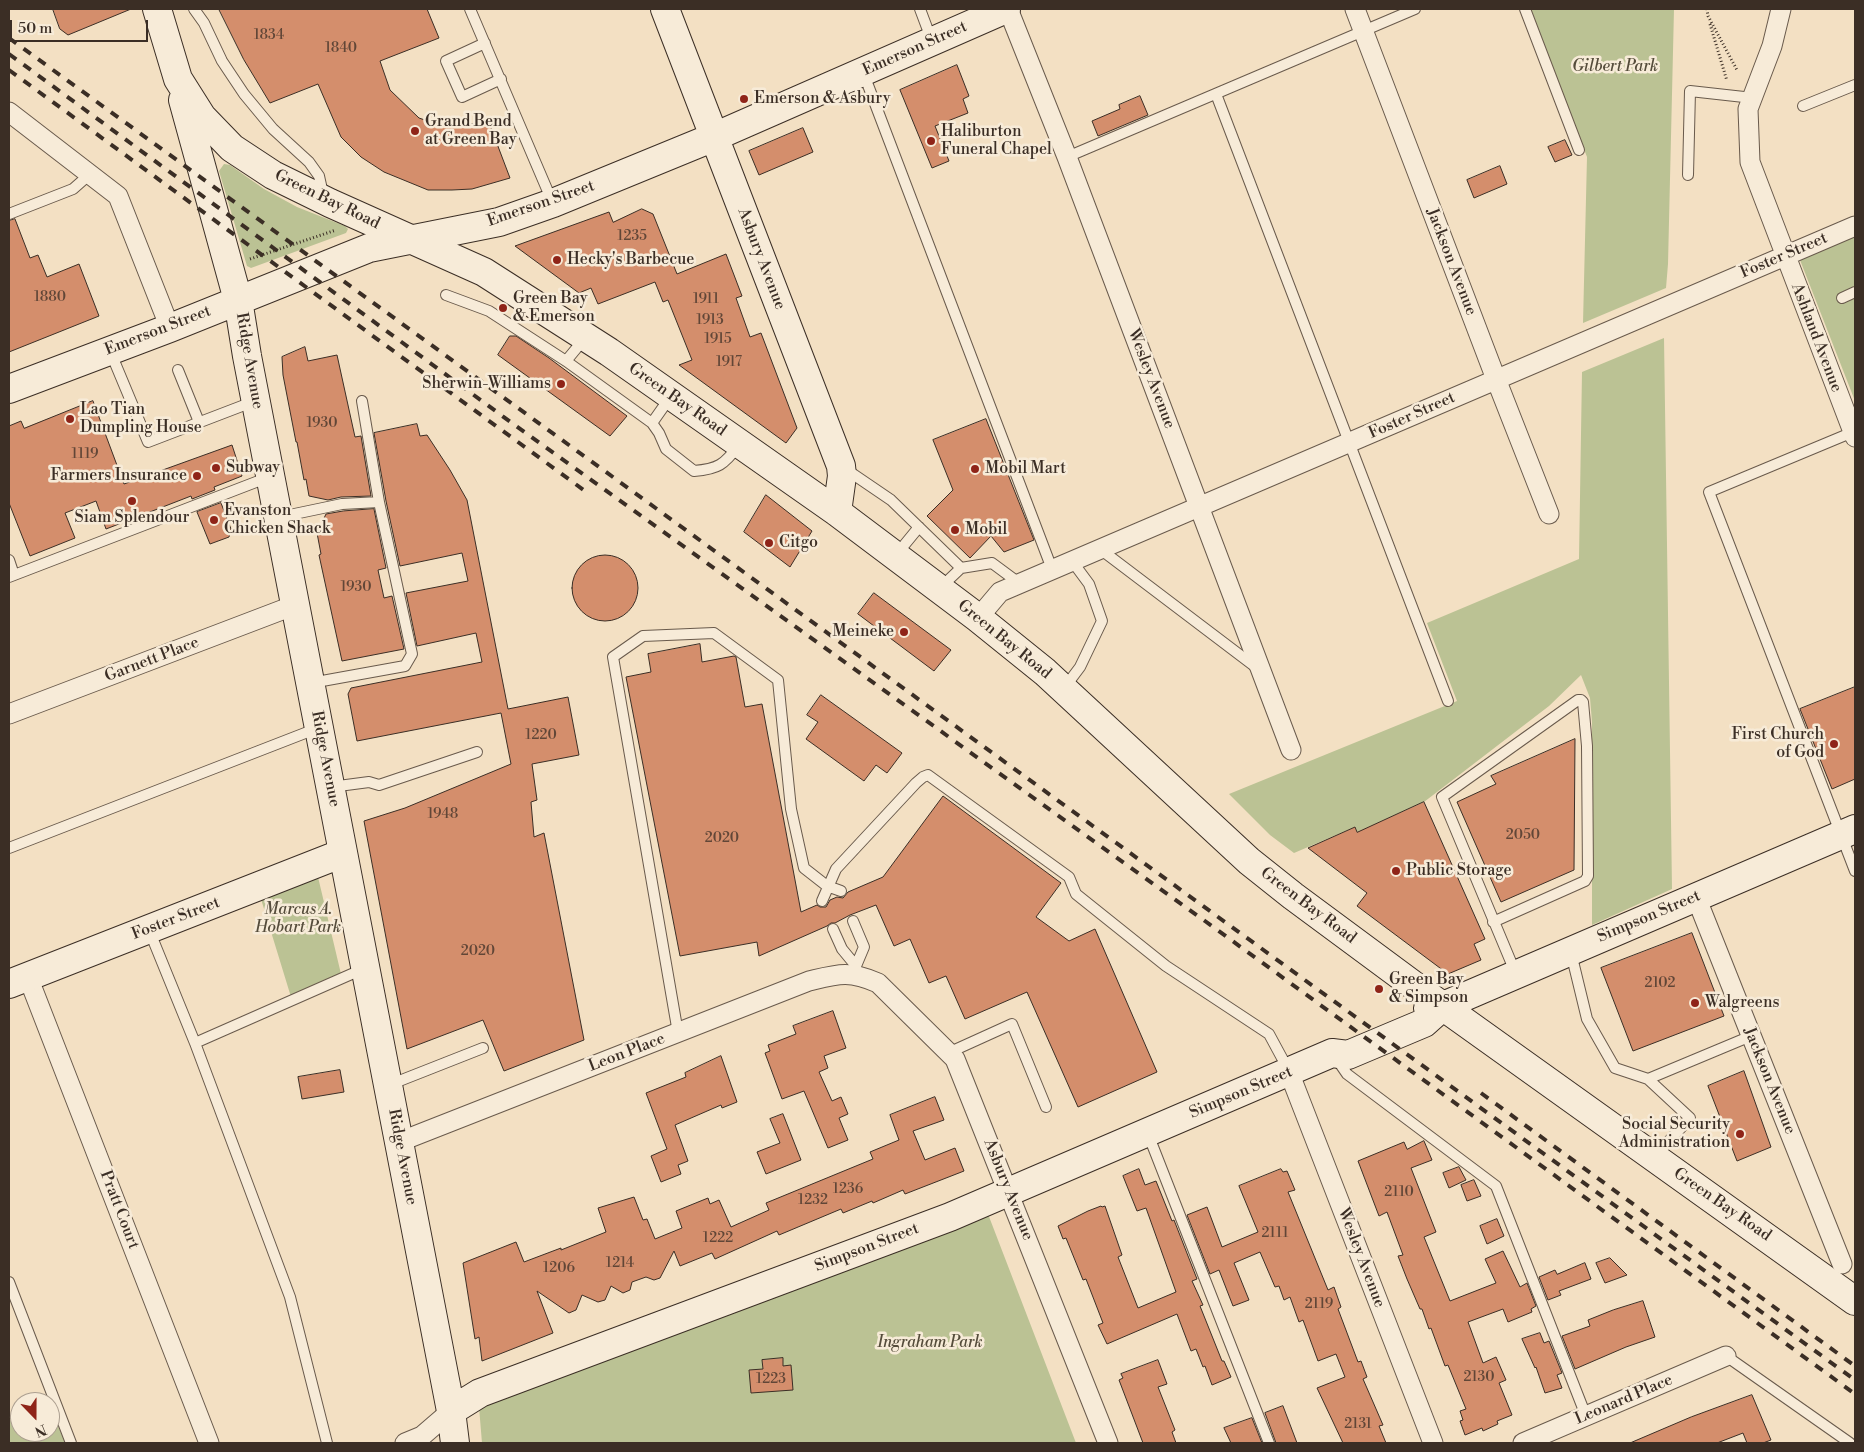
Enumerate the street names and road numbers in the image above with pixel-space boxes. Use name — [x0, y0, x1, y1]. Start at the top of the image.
street label: Emerson Street — [860, 17, 970, 81]
street label: Green Bay Road — [271, 166, 383, 234]
street label: Emerson Street — [485, 177, 597, 231]
street label: Asbury Avenue — [733, 205, 789, 313]
street label: Jackson Avenue — [1422, 206, 1480, 318]
street label: Foster Street — [1738, 229, 1830, 283]
street label: Ashland Avenue — [1786, 281, 1846, 395]
street label: Emerson Street — [102, 302, 214, 360]
street label: Ridge Avenue — [231, 311, 267, 411]
street label: Wesley Avenue — [1123, 326, 1179, 432]
street label: Green Bay Road — [624, 359, 730, 441]
street label: Foster Street — [1366, 388, 1458, 444]
street label: Green Bay Road — [953, 596, 1055, 684]
street label: Garnett Place — [102, 633, 202, 687]
street label: Ridge Avenue — [306, 709, 344, 809]
street label: Green Bay Road — [1256, 864, 1360, 948]
street label: Simpson Street — [1595, 887, 1703, 947]
street label: Foster Street — [129, 893, 223, 945]
street label: Jackson Avenue — [1739, 1025, 1799, 1137]
street label: Leon Place — [586, 1030, 668, 1076]
street label: Simpson Street — [1187, 1063, 1295, 1123]
street label: Ridge Avenue — [383, 1107, 421, 1207]
street label: Asbury Avenue — [979, 1137, 1037, 1243]
street label: Green Bay Road — [1669, 1164, 1775, 1246]
street label: Pratt Court — [95, 1168, 143, 1252]
street label: Wesley Avenue — [1333, 1205, 1389, 1311]
street label: Simpson Street — [812, 1219, 922, 1277]
street label: Leonard Place — [1572, 1371, 1676, 1429]

